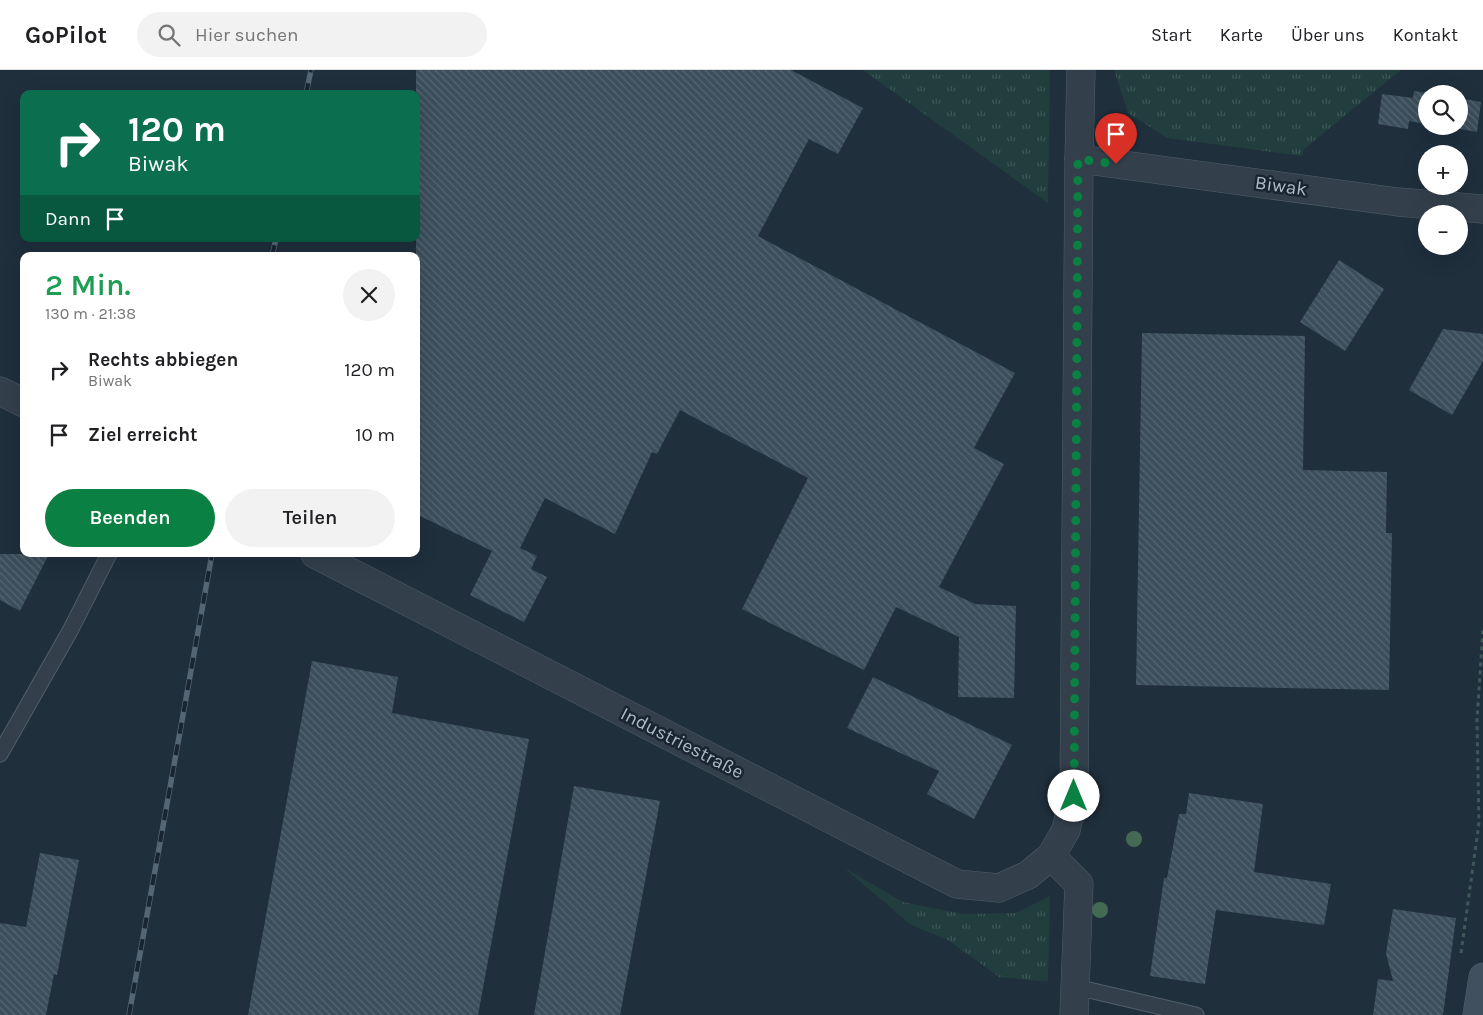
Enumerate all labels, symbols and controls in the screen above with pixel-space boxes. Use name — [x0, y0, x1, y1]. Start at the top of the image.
search box — [137, 12, 487, 57]
text: GoPilot — [25, 21, 107, 49]
icon: search — [155, 21, 183, 49]
text: Hier suchen — [195, 24, 298, 46]
text: Start — [1151, 24, 1192, 46]
text: Karte — [1220, 24, 1263, 46]
text: Über uns — [1291, 24, 1365, 46]
text: Kontakt — [1393, 24, 1458, 46]
map controls — [1418, 85, 1468, 255]
button: search — [1418, 85, 1468, 135]
text: 120 m — [128, 109, 226, 150]
icon: right — [45, 110, 110, 175]
pin — [1095, 113, 1137, 164]
icon: arrive — [1102, 120, 1130, 148]
button: + — [1418, 145, 1468, 195]
text: Biwak — [128, 151, 189, 177]
street label: Biwak — [1254, 171, 1309, 201]
icon: arrive — [101, 205, 129, 233]
button: − — [1418, 205, 1468, 255]
text: Dann — [45, 208, 91, 230]
text: 2 Min. — [45, 267, 131, 303]
button: close — [343, 269, 395, 321]
text: 130 m · 21:38 — [45, 304, 136, 323]
text: Rechts abbiegen — [88, 349, 238, 371]
icon: right — [45, 356, 73, 384]
text: 120 m — [344, 359, 395, 381]
text: Biwak — [88, 371, 132, 390]
icon: arrive — [45, 421, 73, 449]
text: Ziel erreicht — [88, 424, 198, 446]
text: 10 m — [355, 424, 395, 446]
button: Beenden — [45, 489, 215, 547]
button: Teilen — [225, 489, 395, 547]
street label: Industriestraße — [617, 703, 747, 783]
position arrow — [1047, 769, 1099, 821]

